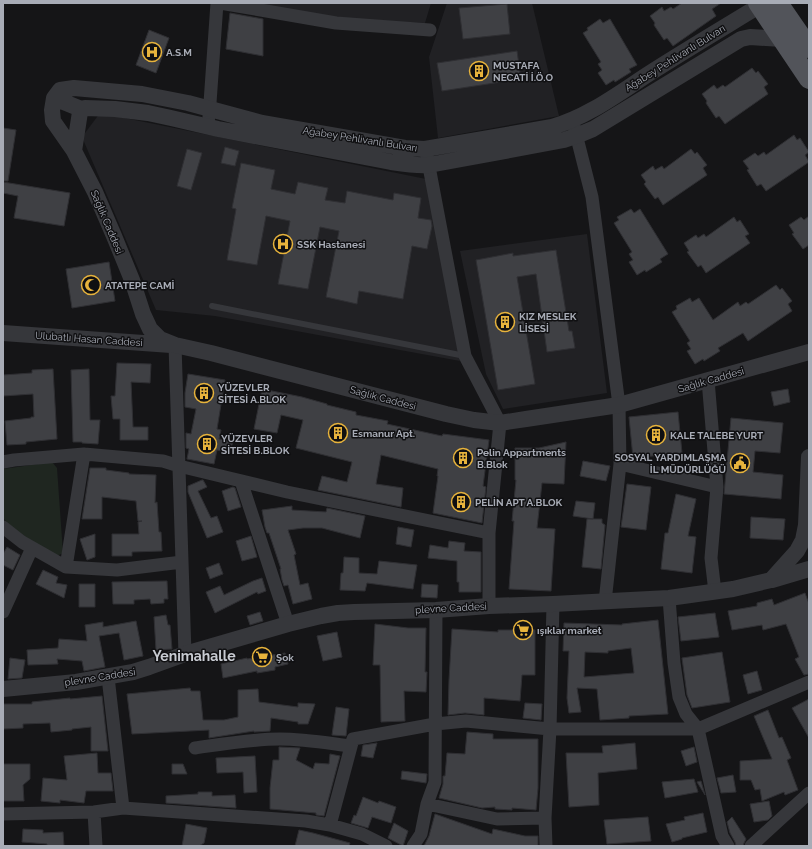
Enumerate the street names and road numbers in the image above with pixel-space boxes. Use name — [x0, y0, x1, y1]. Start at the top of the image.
street label: Ağabey Pehlivanlı Bulvarı — [623, 23, 727, 93]
street label: Ağabey Pehlivanlı Bulvarı — [302, 124, 418, 154]
street label: Sağlık Caddesi — [89, 189, 125, 255]
street label: Ulubatlı Hasan Caddesi — [35, 330, 143, 348]
street label: Sağlık Caddesi — [677, 365, 745, 395]
street label: Sağlık Caddesi — [349, 384, 417, 412]
street label: plevne Caddesi — [415, 601, 487, 615]
street label: plevne Caddesi — [64, 666, 136, 688]

